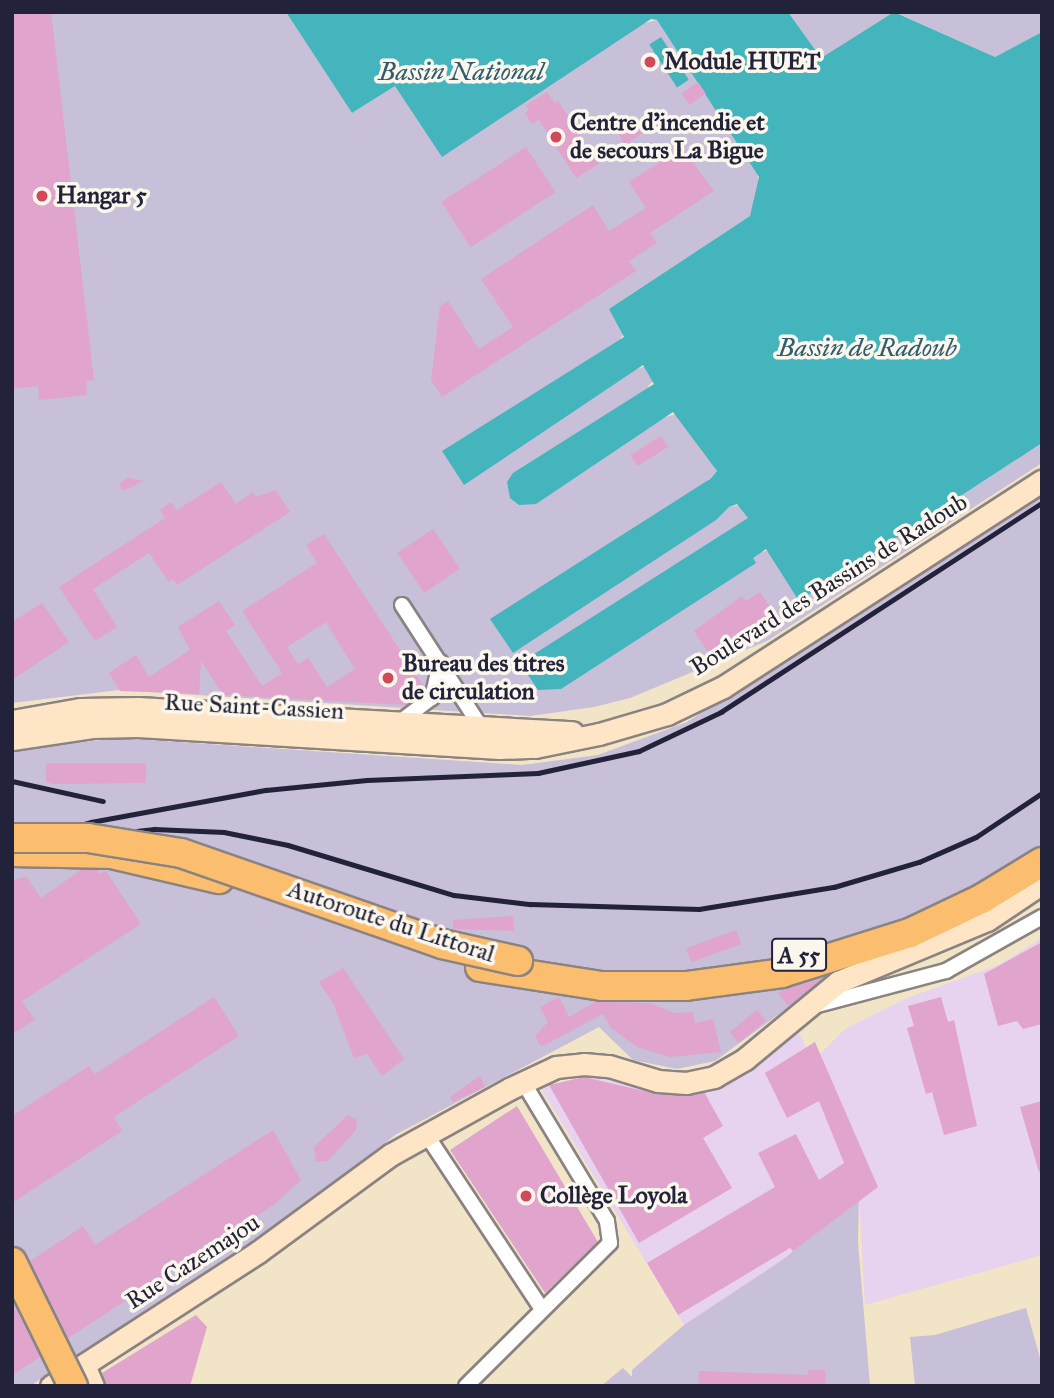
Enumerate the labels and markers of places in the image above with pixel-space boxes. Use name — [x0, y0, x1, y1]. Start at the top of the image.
place label: Module HUET — [664, 48, 820, 76]
marker: Module HUET — [642, 54, 658, 70]
place label: Centre d'incendie et de secours La Bigue — [570, 109, 765, 165]
marker: Centre d'incendie et de secours La Bigue — [548, 129, 564, 145]
place label: Hangar 5 — [56, 182, 147, 210]
marker: Hangar 5 — [34, 188, 50, 204]
place label: Bureau des titres de circulation — [402, 650, 565, 706]
marker: Bureau des titres de circulation — [380, 670, 396, 686]
place label: Collège Loyola — [540, 1182, 687, 1210]
marker: Collège Loyola — [518, 1188, 534, 1204]

